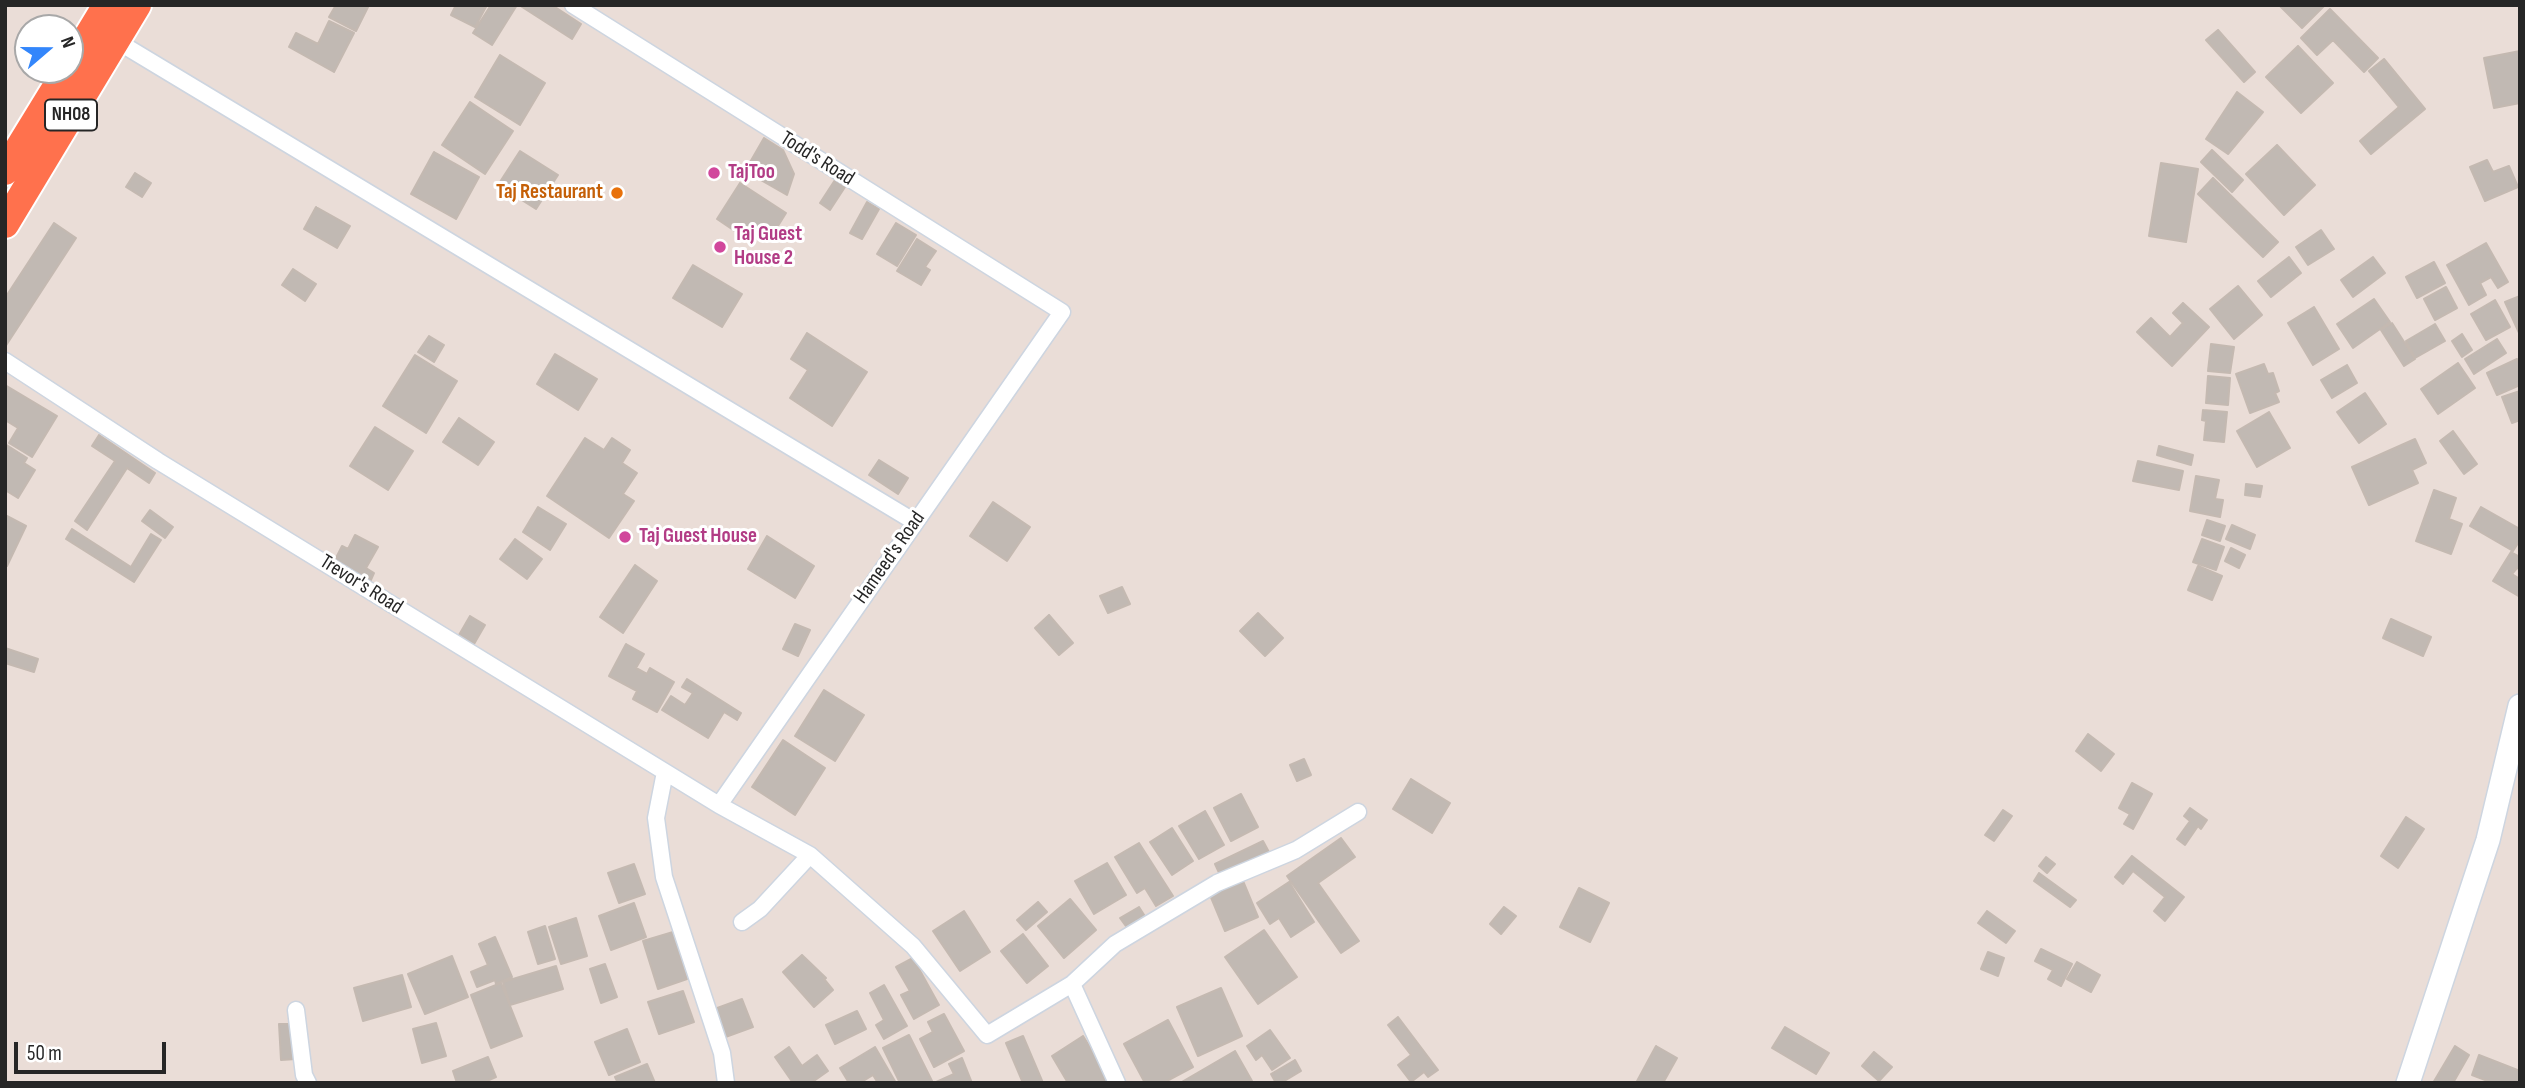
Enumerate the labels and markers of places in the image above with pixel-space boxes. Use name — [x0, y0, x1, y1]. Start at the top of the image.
place label: TajToo — [728, 160, 775, 186]
marker: TajToo — [706, 165, 722, 181]
place label: Taj Restaurant — [496, 180, 603, 206]
marker: Taj Restaurant — [609, 185, 625, 201]
place label: Taj Guest House 2 — [734, 222, 802, 272]
marker: Taj Guest House 2 — [712, 239, 728, 255]
place label: Taj Guest House — [639, 524, 757, 550]
marker: Taj Guest House — [617, 529, 633, 545]

